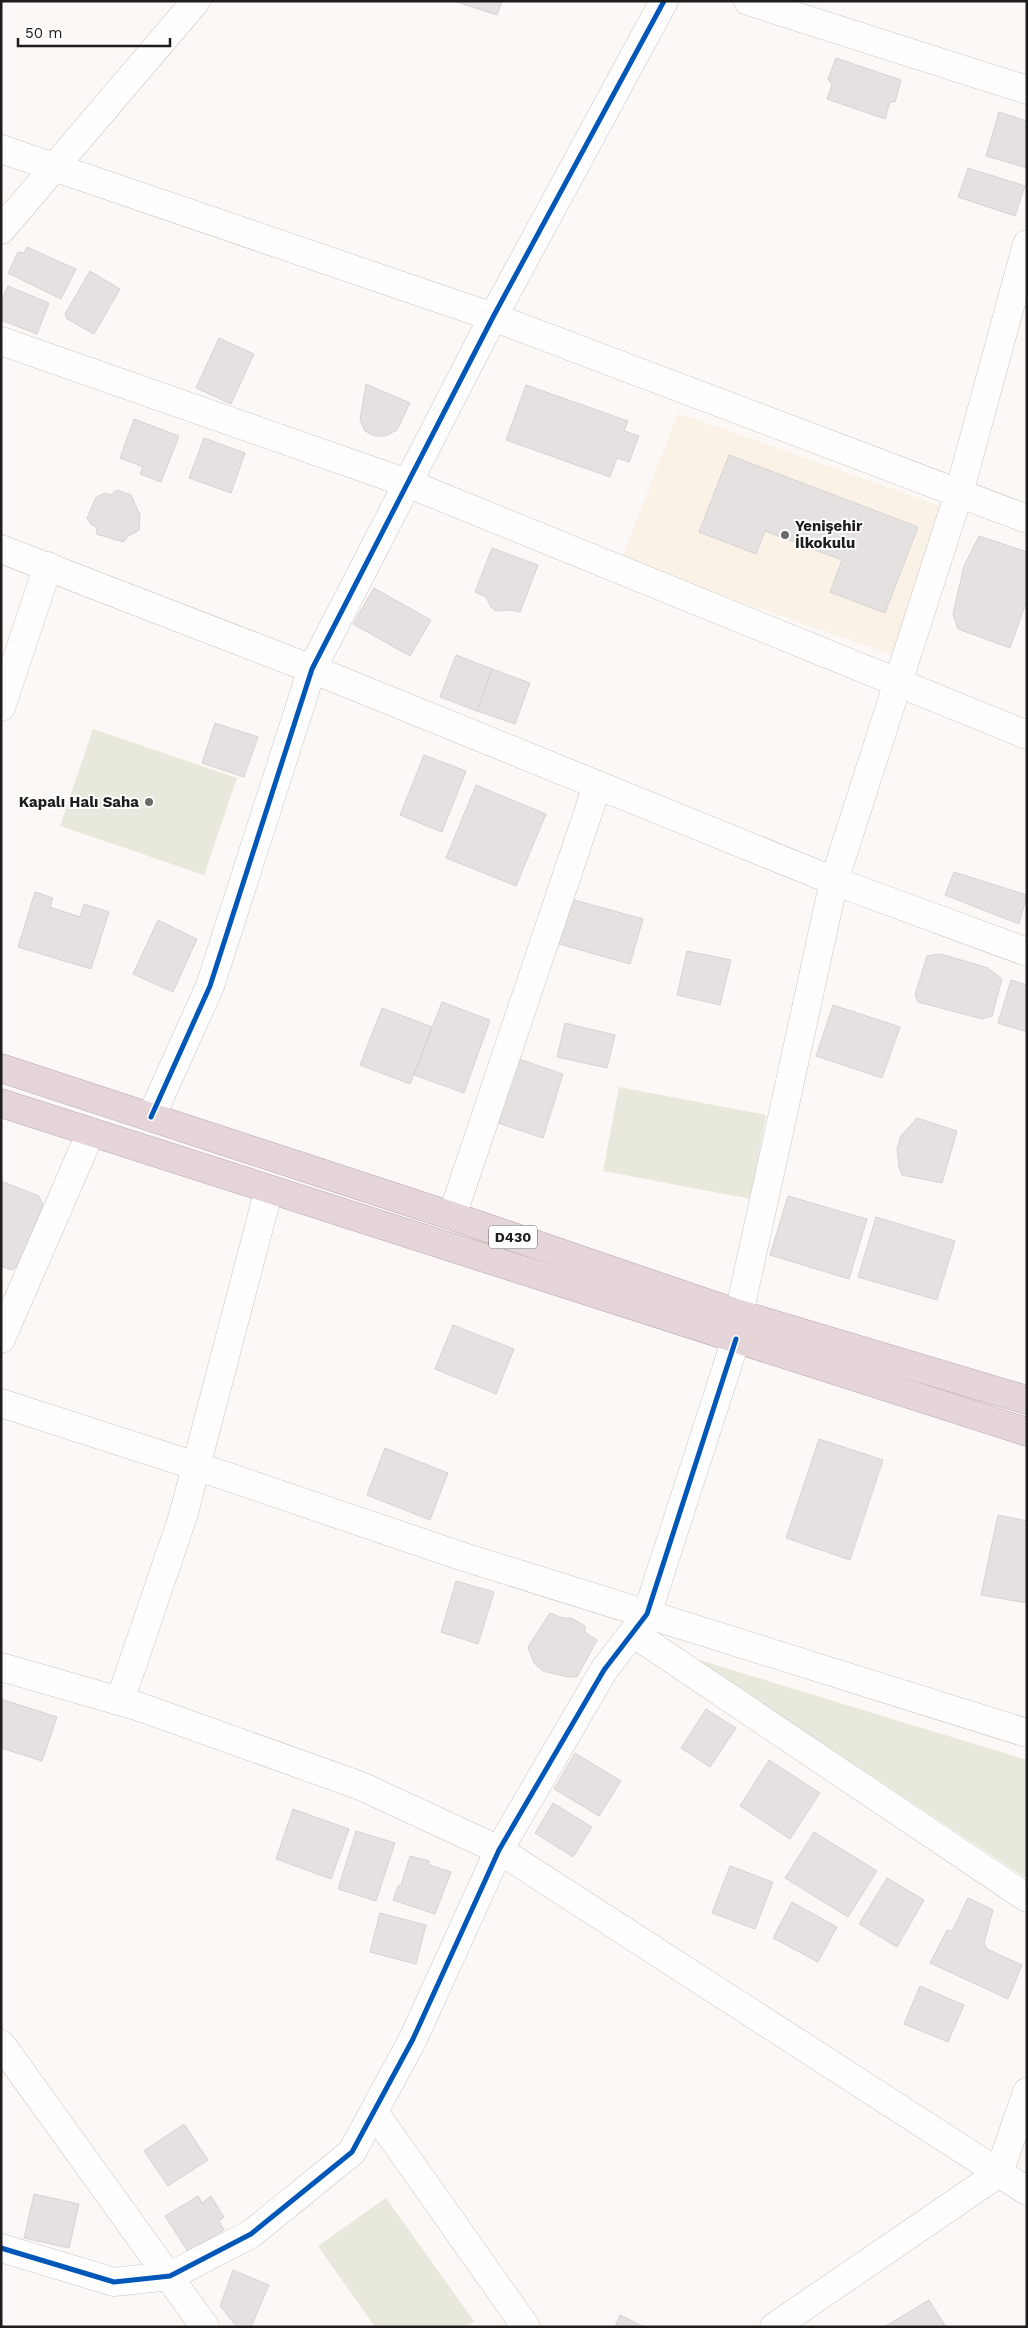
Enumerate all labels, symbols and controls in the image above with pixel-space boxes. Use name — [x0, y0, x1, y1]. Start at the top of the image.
scale bar — [18, 15, 170, 47]
text: 50 m — [25, 24, 62, 42]
place label: Yenişehir İlkokulu — [795, 517, 863, 552]
marker: Yenişehir İlkokulu — [779, 529, 791, 541]
place label: Kapalı Halı Saha — [19, 793, 139, 811]
marker: Kapalı Halı Saha — [143, 796, 155, 808]
road number: D430 — [489, 1226, 537, 1248]

